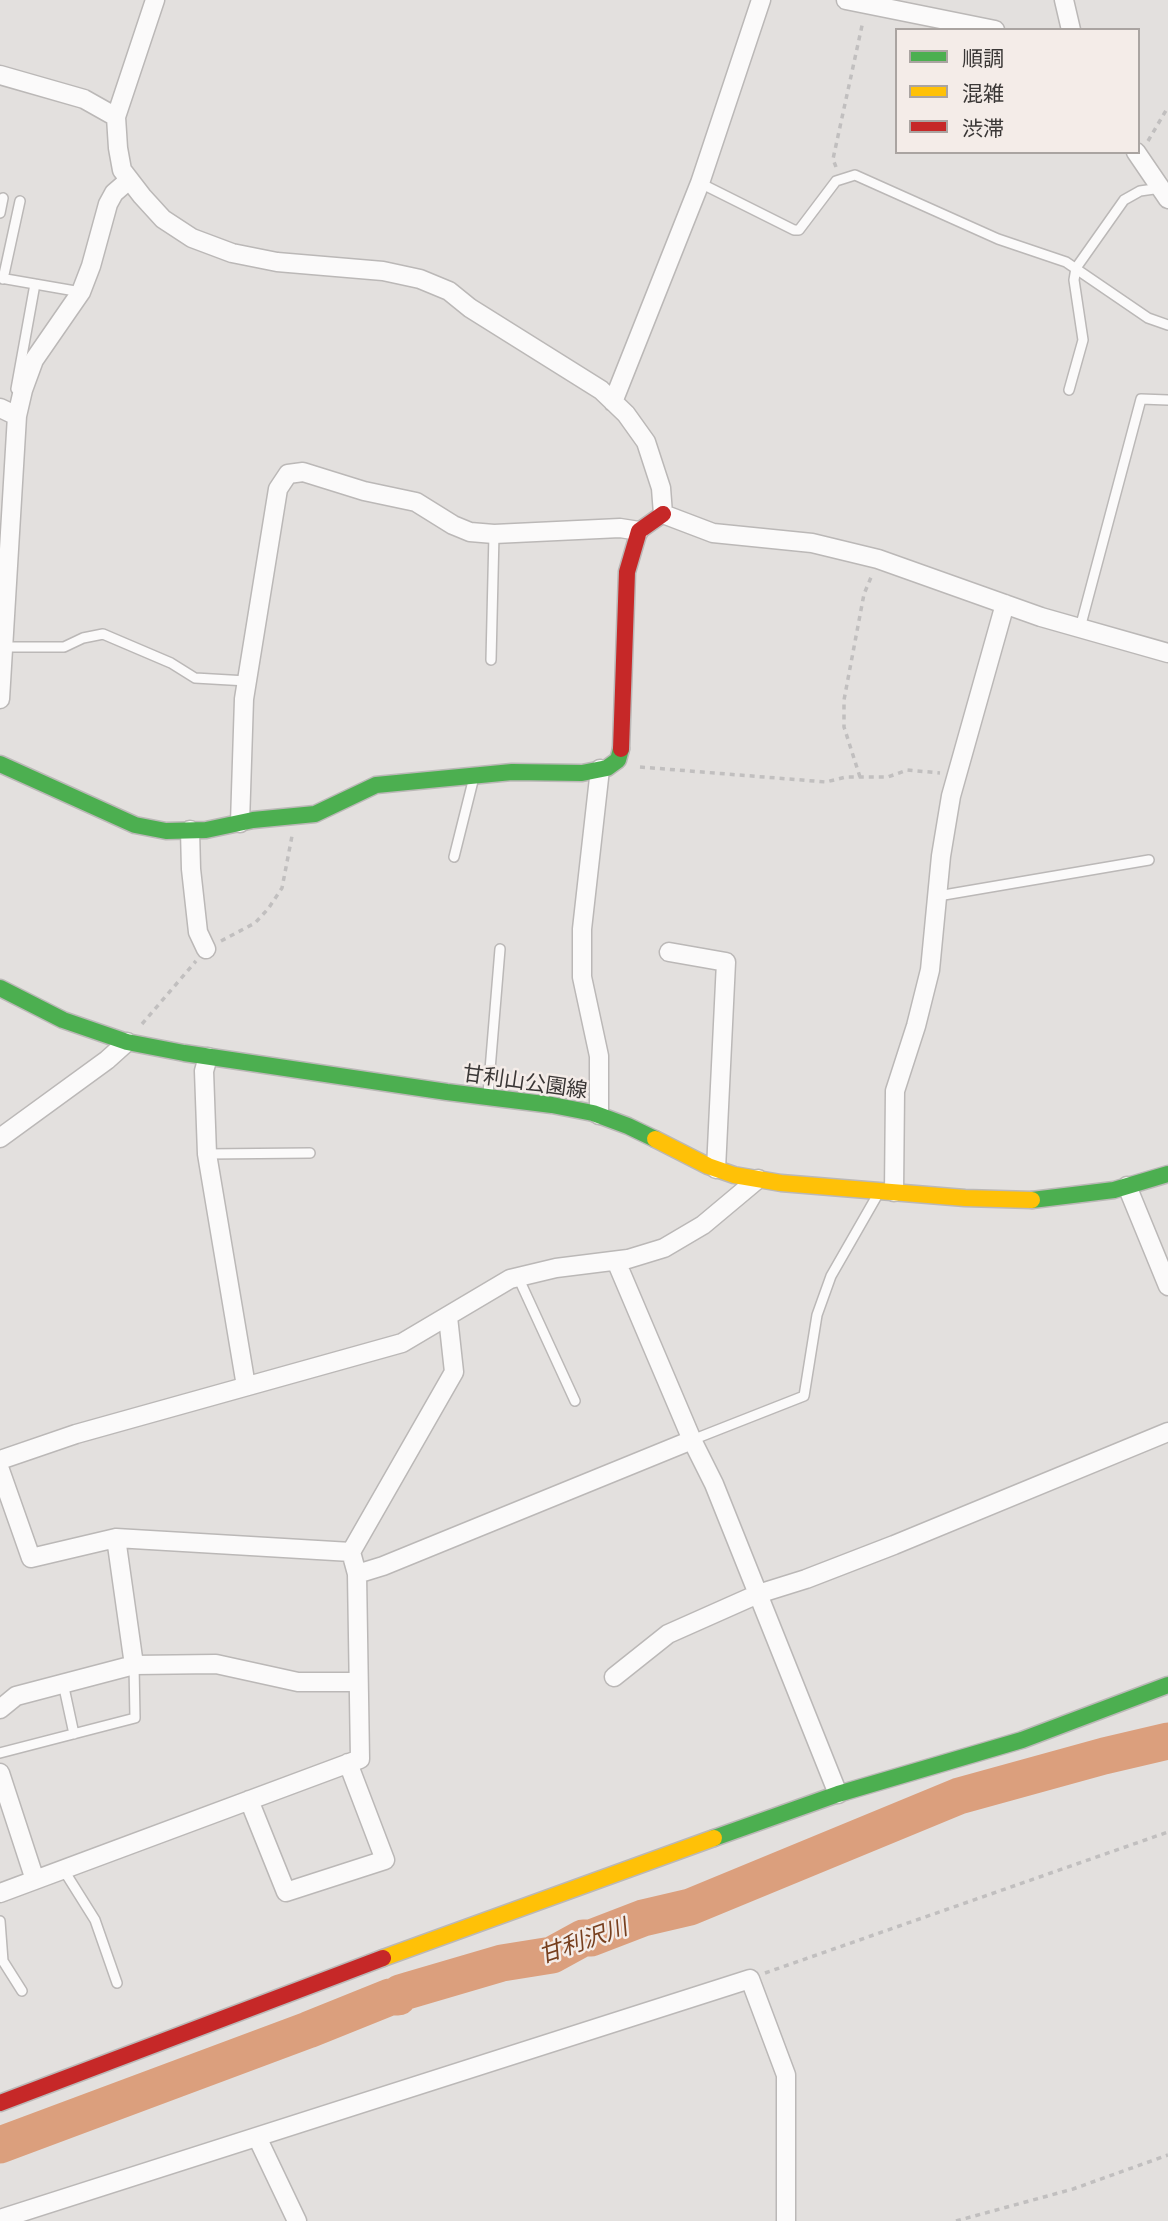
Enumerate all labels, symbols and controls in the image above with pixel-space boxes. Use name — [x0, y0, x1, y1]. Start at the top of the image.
legend — [895, 28, 1140, 154]
text: 順調 — [962, 46, 1004, 70]
text: 混雑 — [962, 81, 1004, 105]
text: 渋滞 — [962, 116, 1004, 140]
street label: 甘利山公園線 — [461, 1061, 589, 1103]
water label: 甘利沢川 — [535, 1913, 631, 1969]

